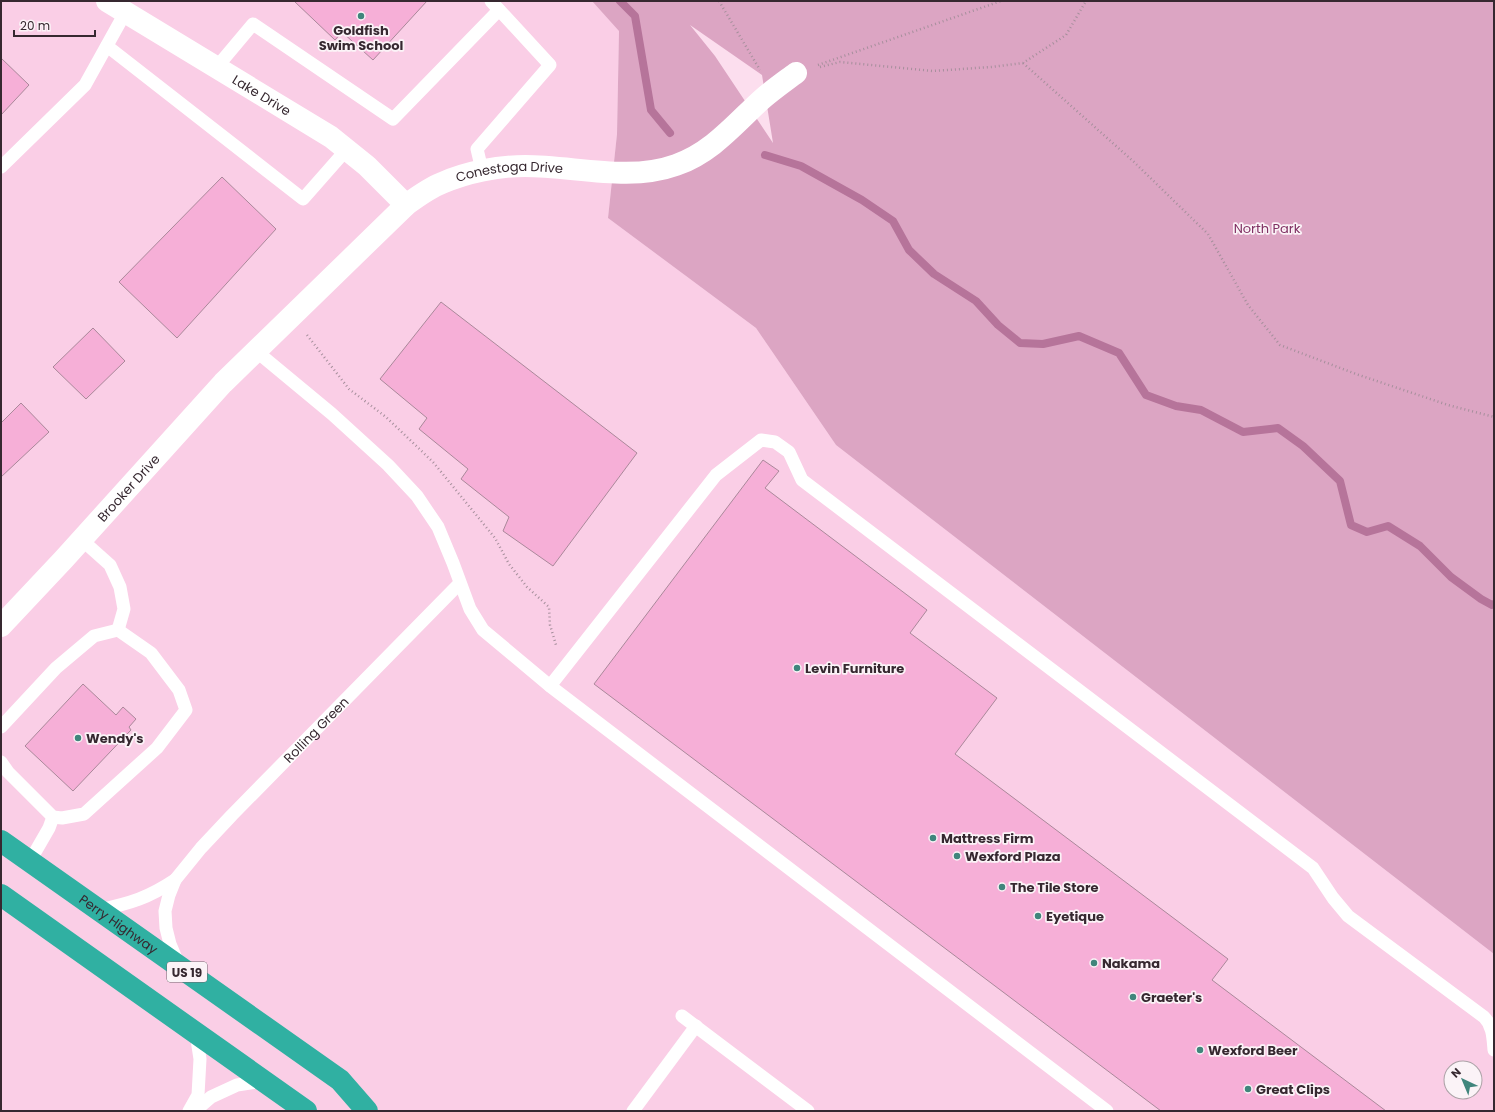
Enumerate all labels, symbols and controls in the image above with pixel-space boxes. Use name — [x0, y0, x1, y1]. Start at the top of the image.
marker: Goldfish Swim School — [356, 11, 366, 21]
scale bar — [14, 12, 95, 38]
text: 20 m — [20, 17, 50, 34]
place label: Goldfish Swim School — [319, 21, 403, 55]
street label: Lake Drive — [229, 70, 295, 120]
street label: Conestoga Drive — [453, 156, 564, 187]
park label: North Park — [1234, 219, 1301, 238]
street label: Brooker Drive — [93, 450, 164, 526]
place label: Levin Furniture — [805, 659, 904, 678]
marker: Levin Furniture — [792, 663, 802, 673]
street label: Rolling Green — [279, 692, 353, 767]
place label: Wendy's — [86, 729, 144, 748]
marker: Wendy's — [73, 733, 83, 743]
place label: Mattress Firm — [941, 829, 1034, 848]
marker: Mattress Firm — [928, 833, 938, 843]
place label: Wexford Plaza — [965, 847, 1061, 866]
marker: Wexford Plaza — [952, 851, 962, 861]
place label: The Tile Store — [1010, 878, 1098, 897]
marker: The Tile Store — [997, 882, 1007, 892]
street label: Perry Highway — [76, 890, 162, 959]
place label: Eyetique — [1046, 907, 1104, 926]
marker: Eyetique — [1033, 911, 1043, 921]
place label: Nakama — [1102, 954, 1160, 973]
marker: Nakama — [1089, 958, 1099, 968]
road number: US 19 — [167, 962, 207, 982]
place label: Graeter's — [1141, 988, 1202, 1007]
marker: Graeter's — [1128, 992, 1138, 1002]
place label: Wexford Beer — [1208, 1041, 1298, 1060]
marker: Wexford Beer — [1195, 1045, 1205, 1055]
north arrow — [1443, 1060, 1483, 1100]
text: N — [1448, 1064, 1465, 1081]
place label: Great Clips — [1256, 1080, 1330, 1099]
marker: Great Clips — [1243, 1084, 1253, 1094]

